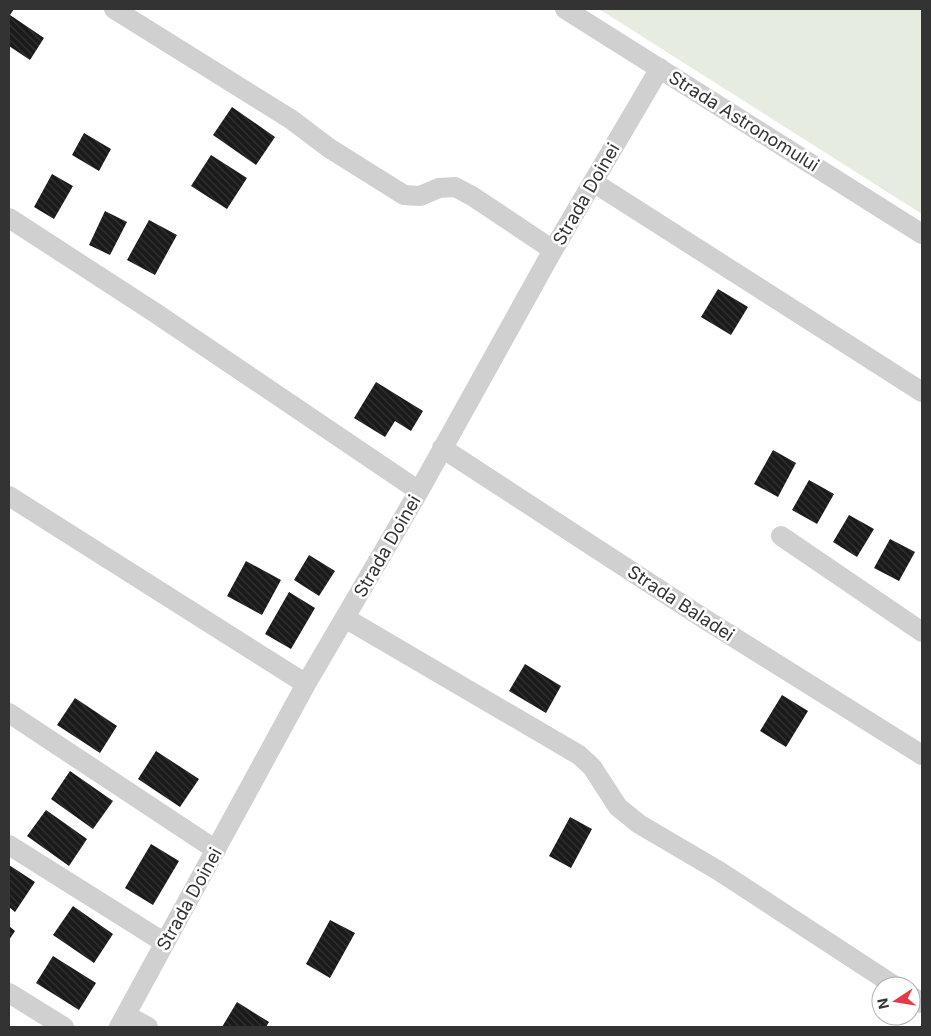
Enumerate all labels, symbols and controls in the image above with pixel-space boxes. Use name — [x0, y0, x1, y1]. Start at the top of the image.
street label: Strada Astronomului — [665, 66, 823, 176]
street label: Strada Doinei — [548, 139, 624, 249]
street label: Strada Doinei — [349, 491, 425, 601]
street label: Strada Baladei — [624, 561, 738, 645]
street label: Strada Doinei — [152, 844, 226, 954]
north arrow — [871, 976, 921, 1026]
text: N — [873, 997, 892, 1011]

